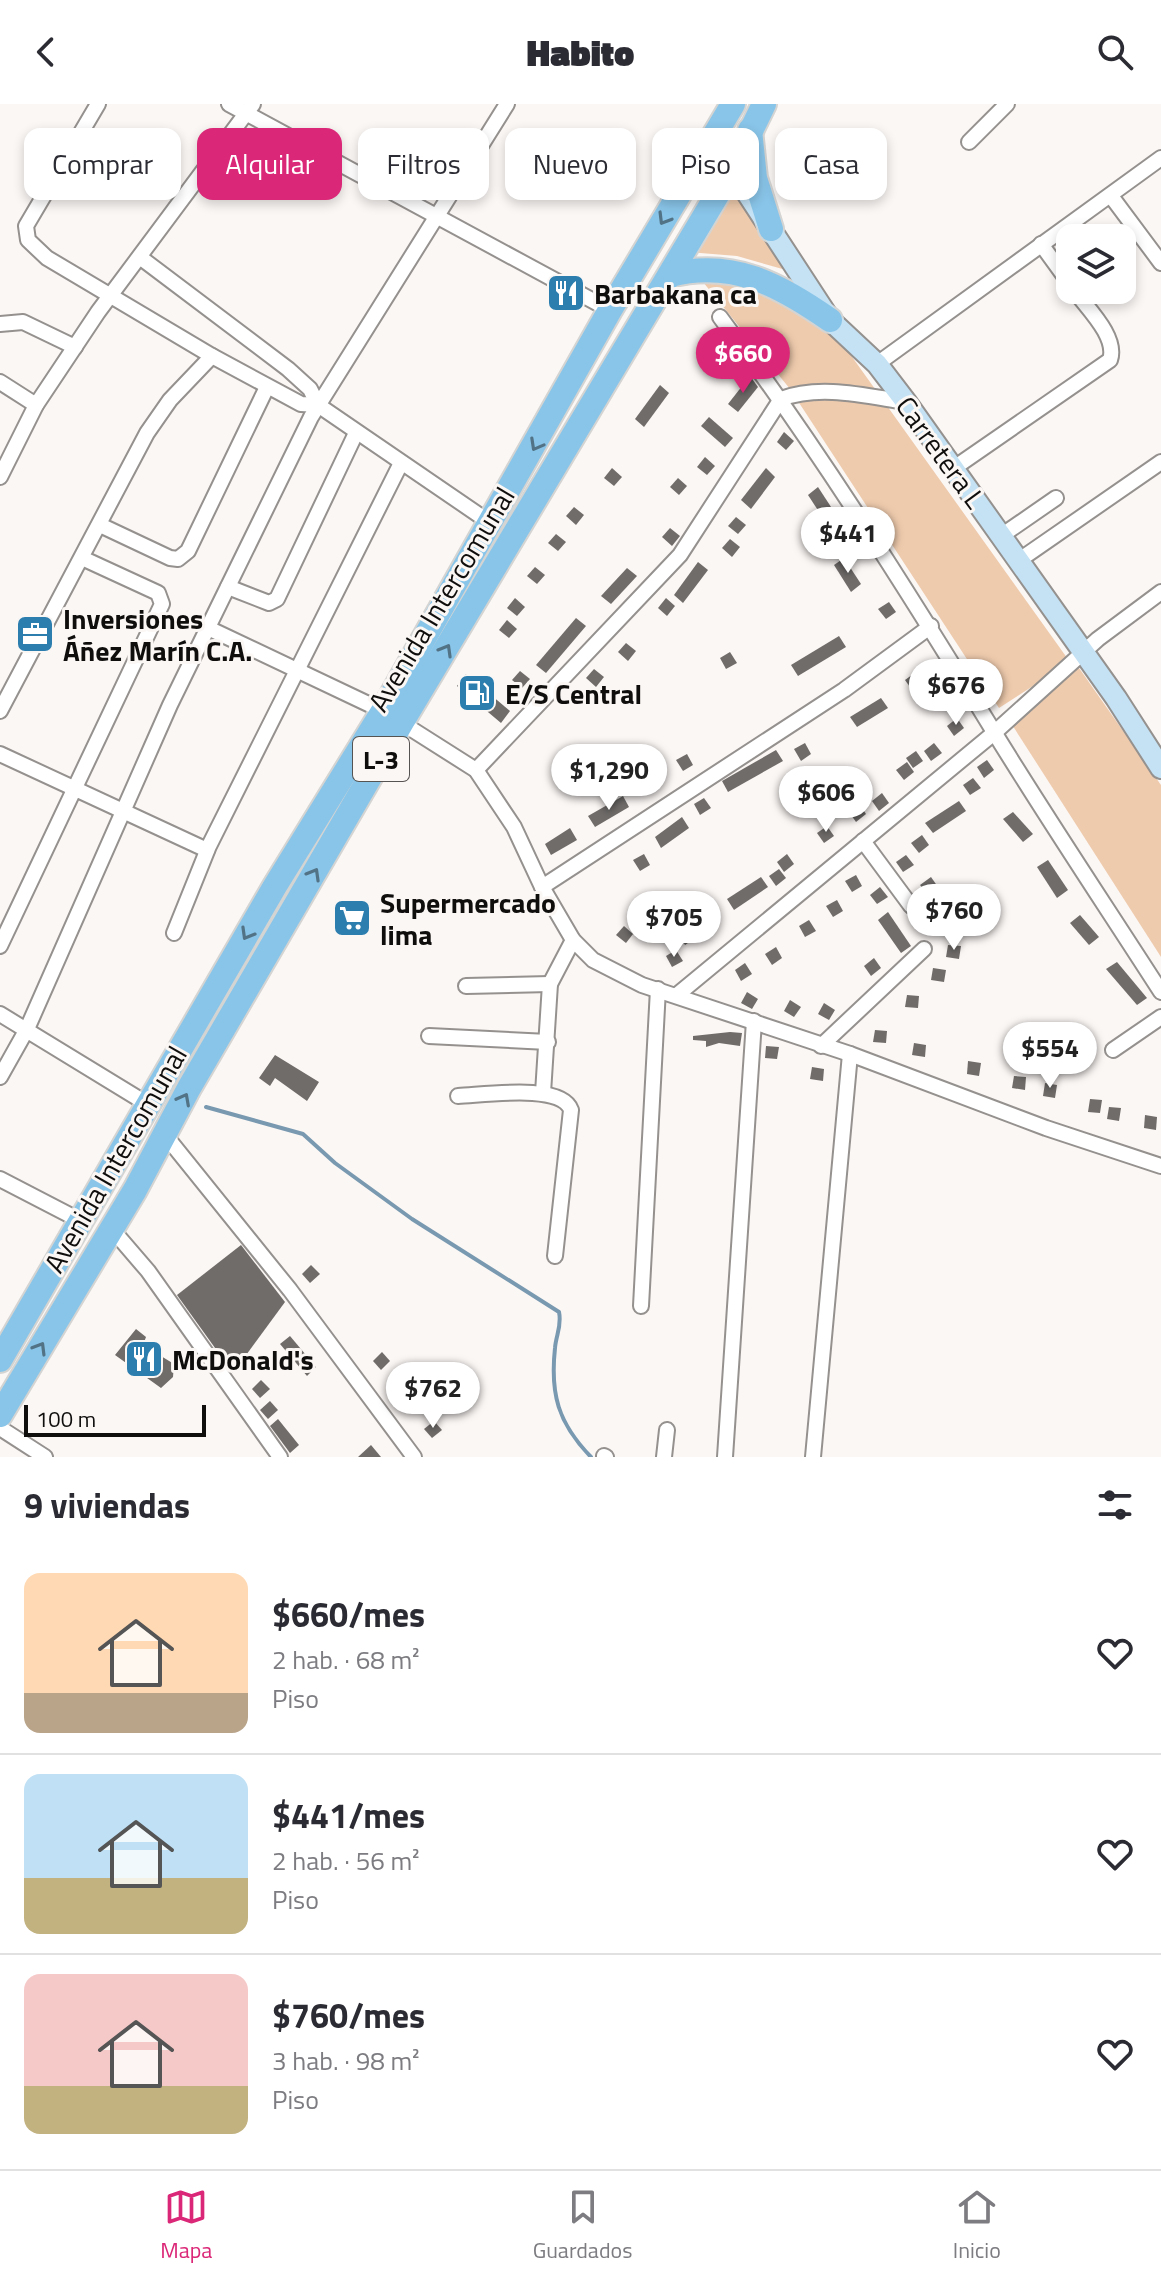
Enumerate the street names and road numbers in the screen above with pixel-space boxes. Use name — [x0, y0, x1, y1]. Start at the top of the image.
street label: Carretera L — [885, 387, 997, 518]
street label: Avenida Intercomunal — [357, 478, 525, 720]
road number: L-3 — [353, 737, 409, 781]
street label: Avenida Intercomunal — [32, 1038, 198, 1280]

